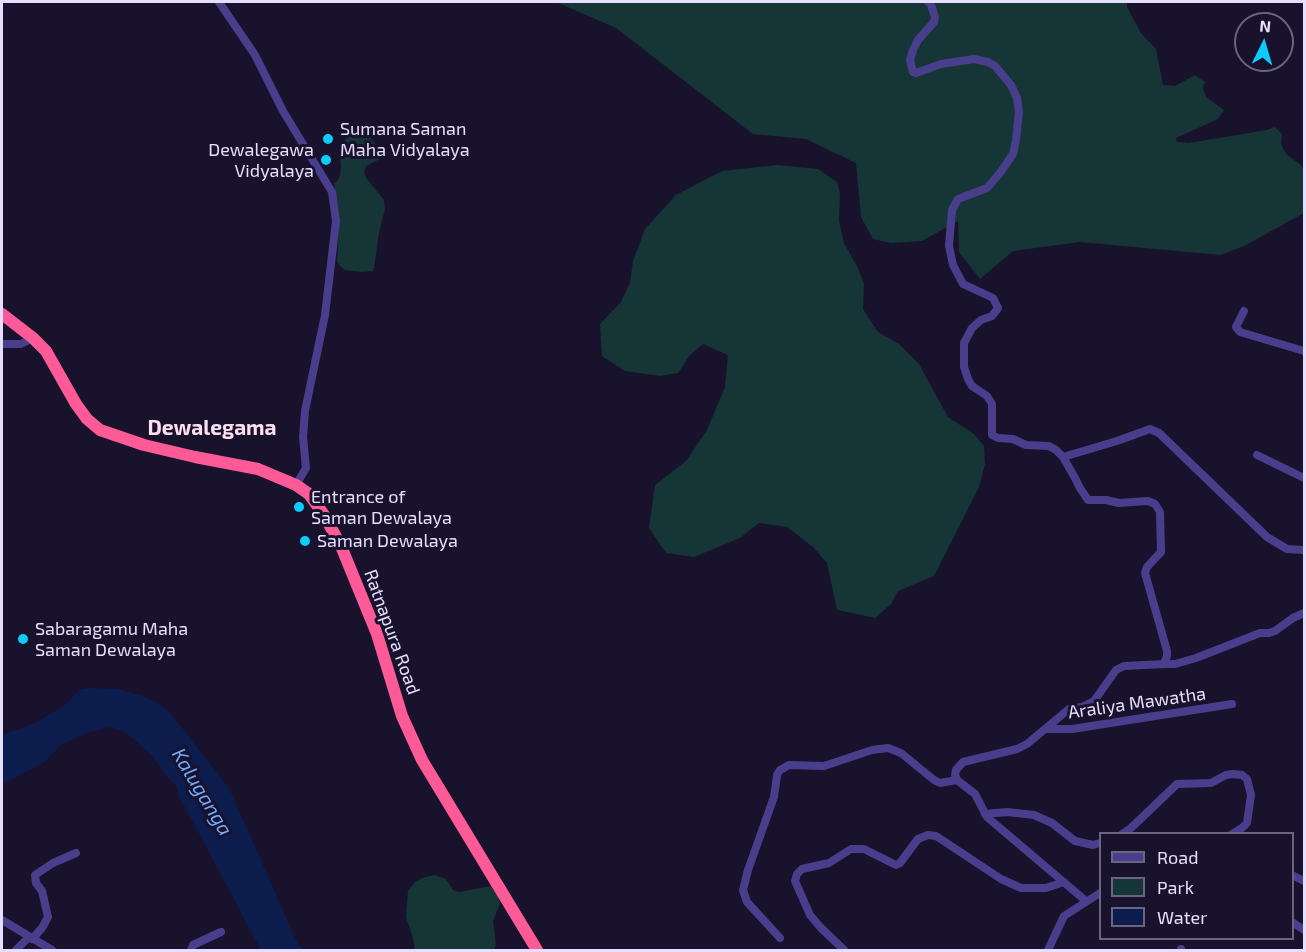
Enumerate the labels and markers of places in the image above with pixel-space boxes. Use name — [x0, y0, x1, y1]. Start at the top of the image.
place label: Sumana Saman Maha Vidyalaya — [340, 118, 470, 160]
marker: Sumana Saman Maha Vidyalaya — [321, 132, 335, 146]
place label: Dewalegawa Vidyalaya — [208, 139, 314, 182]
marker: Dewalegawa Vidyalaya — [319, 153, 333, 167]
place label: Entrance of Saman Dewalaya — [311, 486, 452, 528]
marker: Entrance of Saman Dewalaya — [292, 500, 306, 514]
place label: Saman Dewalaya — [317, 530, 458, 552]
marker: Saman Dewalaya — [298, 534, 312, 548]
place label: Sabaragamu Maha Saman Dewalaya — [35, 618, 188, 660]
marker: Sabaragamu Maha Saman Dewalaya — [16, 632, 30, 646]

